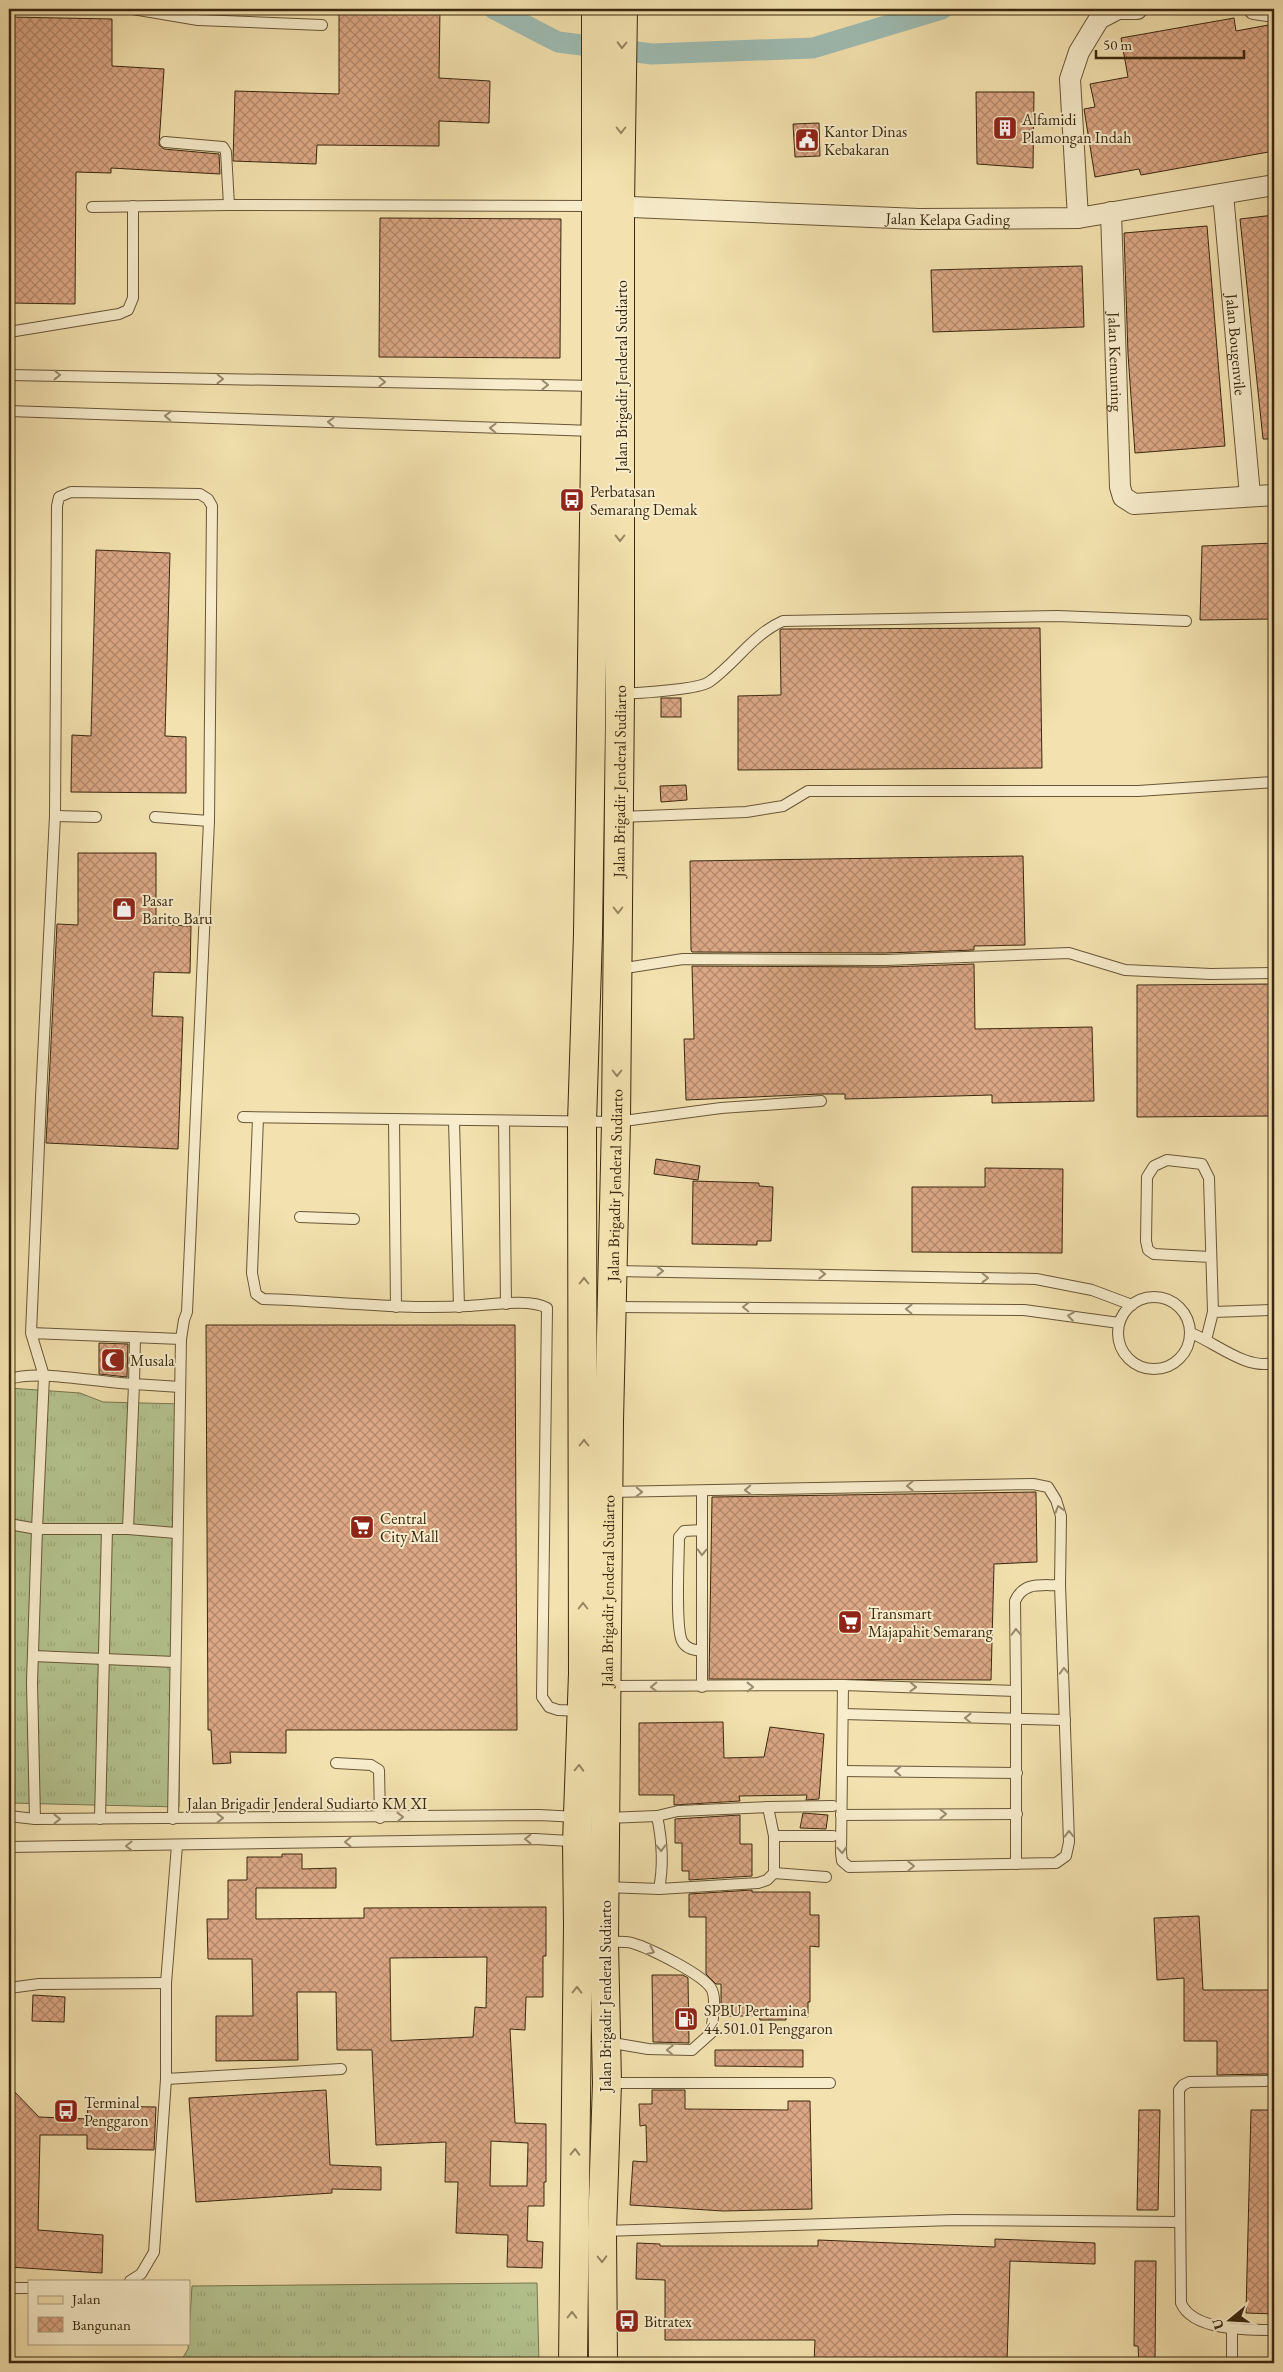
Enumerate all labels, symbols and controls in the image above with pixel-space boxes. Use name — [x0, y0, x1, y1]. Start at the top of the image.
scale bar — [1096, 28, 1243, 60]
text: 50 m — [1103, 35, 1132, 54]
one-way arrow — [617, 42, 627, 49]
place label: Alfamidi Plamongan Indah — [1021, 109, 1131, 148]
building icon: Alfamidi Plamongan Indah — [992, 115, 1018, 141]
place label: Kantor Dinas Kebakaran — [824, 121, 907, 160]
one-way arrow — [616, 126, 626, 134]
public building icon: Kantor Dinas Kebakaran — [794, 127, 820, 153]
street label: Jalan Kelapa Gading — [883, 208, 1011, 230]
street label: Jalan Brigadir Jenderal Sudiarto — [611, 280, 632, 474]
street label: Jalan Bougenvile — [1221, 291, 1251, 396]
street label: Jalan Kemuning — [1103, 310, 1128, 413]
one-way arrow — [54, 370, 62, 381]
one-way arrow — [216, 373, 224, 384]
one-way arrow — [379, 376, 387, 387]
one-way arrow — [541, 379, 549, 390]
one-way arrow — [164, 411, 172, 422]
one-way arrow — [327, 417, 334, 427]
one-way arrow — [489, 422, 497, 433]
place label: Perbatasan Semarang Demak — [590, 481, 698, 520]
bus stop icon: Perbatasan Semarang Demak — [559, 487, 585, 513]
one-way arrow — [615, 534, 625, 542]
street label: Jalan Brigadir Jenderal Sudiarto — [608, 685, 631, 879]
place label: Pasar Barito Baru — [142, 890, 213, 929]
shop icon: Pasar Barito Baru — [111, 896, 137, 922]
one-way arrow — [613, 906, 623, 914]
one-way arrow — [612, 1069, 622, 1077]
street label: Jalan Brigadir Jenderal Sudiarto — [602, 1089, 627, 1284]
one-way arrow — [656, 1266, 664, 1276]
one-way arrow — [819, 1269, 827, 1280]
one-way arrow — [981, 1272, 989, 1283]
one-way arrow — [579, 1277, 589, 1284]
one-way arrow — [742, 1302, 750, 1312]
one-way arrow — [905, 1304, 912, 1314]
one-way arrow — [1067, 1312, 1075, 1322]
mosque icon: Musala — [100, 1347, 126, 1373]
place label: Musala — [130, 1350, 175, 1371]
one-way arrow — [579, 1439, 589, 1447]
one-way arrow — [906, 1481, 914, 1492]
one-way arrow — [743, 1485, 751, 1495]
one-way arrow — [636, 1487, 643, 1497]
street label: Jalan Brigadir Jenderal Sudiarto — [596, 1495, 619, 1689]
one-way arrow — [1054, 1505, 1064, 1514]
place label: Central City Mall — [380, 1508, 439, 1547]
supermarket icon: Central City Mall — [349, 1514, 375, 1540]
one-way arrow — [697, 1548, 707, 1556]
one-way arrow — [578, 1602, 588, 1610]
place label: Transmart Majapahit Semarang — [868, 1603, 994, 1642]
supermarket icon: Transmart Majapahit Semarang — [837, 1609, 863, 1635]
one-way arrow — [1011, 1627, 1021, 1635]
one-way arrow — [1058, 1667, 1069, 1675]
one-way arrow — [650, 1682, 658, 1692]
one-way arrow — [747, 1682, 755, 1692]
one-way arrow — [909, 1682, 917, 1693]
one-way arrow — [964, 1713, 972, 1723]
one-way arrow — [574, 1764, 585, 1772]
one-way arrow — [894, 1766, 902, 1776]
street label: Jalan Brigadir Jenderal Sudiarto KM XI — [185, 1793, 428, 1814]
one-way arrow — [939, 1809, 947, 1819]
one-way arrow — [396, 1812, 404, 1822]
one-way arrow — [216, 1813, 224, 1823]
one-way arrow — [54, 1814, 62, 1824]
one-way arrow — [1063, 1830, 1074, 1838]
one-way arrow — [524, 1834, 532, 1844]
one-way arrow — [344, 1837, 352, 1847]
one-way arrow — [124, 1841, 132, 1851]
one-way arrow — [656, 1844, 666, 1852]
one-way arrow — [836, 1847, 847, 1855]
one-way arrow — [908, 1861, 915, 1871]
street label: Jalan Brigadir Jenderal Sudiarto — [595, 1900, 616, 2094]
one-way arrow — [646, 1945, 655, 1956]
one-way arrow — [572, 1985, 582, 1993]
place label: SPBU Pertamina 44.501.01 Penggaron — [704, 2000, 834, 2039]
fuel station icon: SPBU Pertamina 44.501.01 Penggaron — [673, 2006, 699, 2032]
one-way arrow — [666, 2045, 674, 2055]
place label: Terminal Penggaron — [84, 2092, 149, 2131]
bus stop icon: Terminal Penggaron — [53, 2098, 79, 2124]
one-way arrow — [570, 2148, 580, 2156]
one-way arrow — [597, 2256, 607, 2263]
legend — [28, 2280, 190, 2344]
text: Jalan — [70, 2289, 101, 2308]
north arrow — [1206, 2294, 1256, 2344]
bus stop icon: Bitratex — [614, 2308, 640, 2334]
one-way arrow — [567, 2310, 577, 2318]
place label: Bitratex — [644, 2311, 692, 2332]
text: Bangunan — [72, 2315, 131, 2334]
text: U — [1207, 2316, 1228, 2332]

